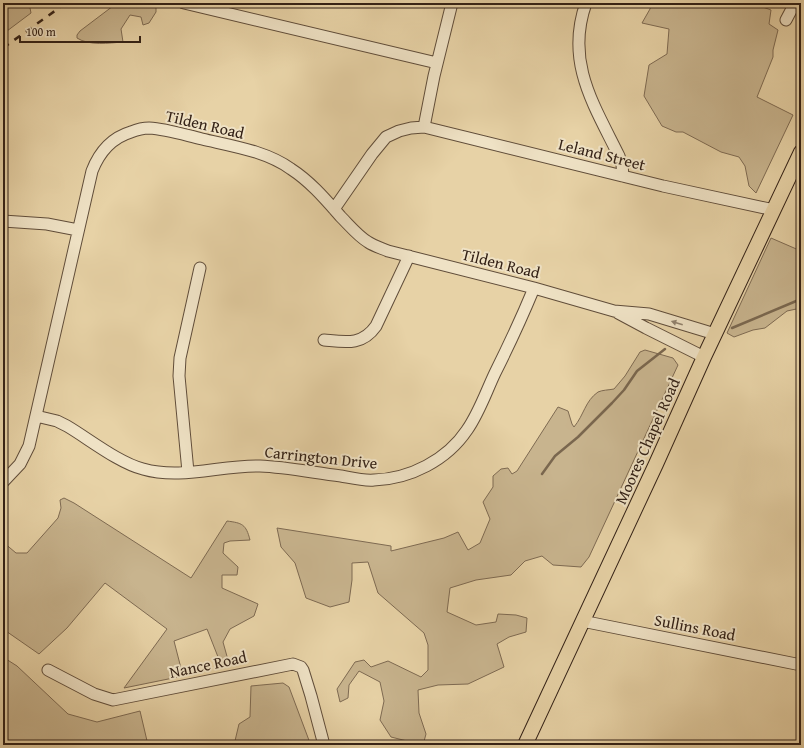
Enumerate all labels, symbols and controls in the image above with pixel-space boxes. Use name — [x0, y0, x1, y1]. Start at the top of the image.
scale bar — [20, 18, 140, 44]
text: 100 m — [26, 23, 56, 40]
street label: Tilden Road — [163, 103, 247, 145]
street label: Leland Street — [556, 132, 648, 176]
street label: Tilden Road — [459, 242, 543, 284]
one-way arrow — [671, 320, 683, 326]
street label: Moores Chapel Road — [608, 374, 686, 508]
street label: Carrington Drive — [264, 439, 378, 475]
street label: Sullins Road — [652, 607, 738, 647]
street label: Nance Road — [167, 644, 249, 684]

